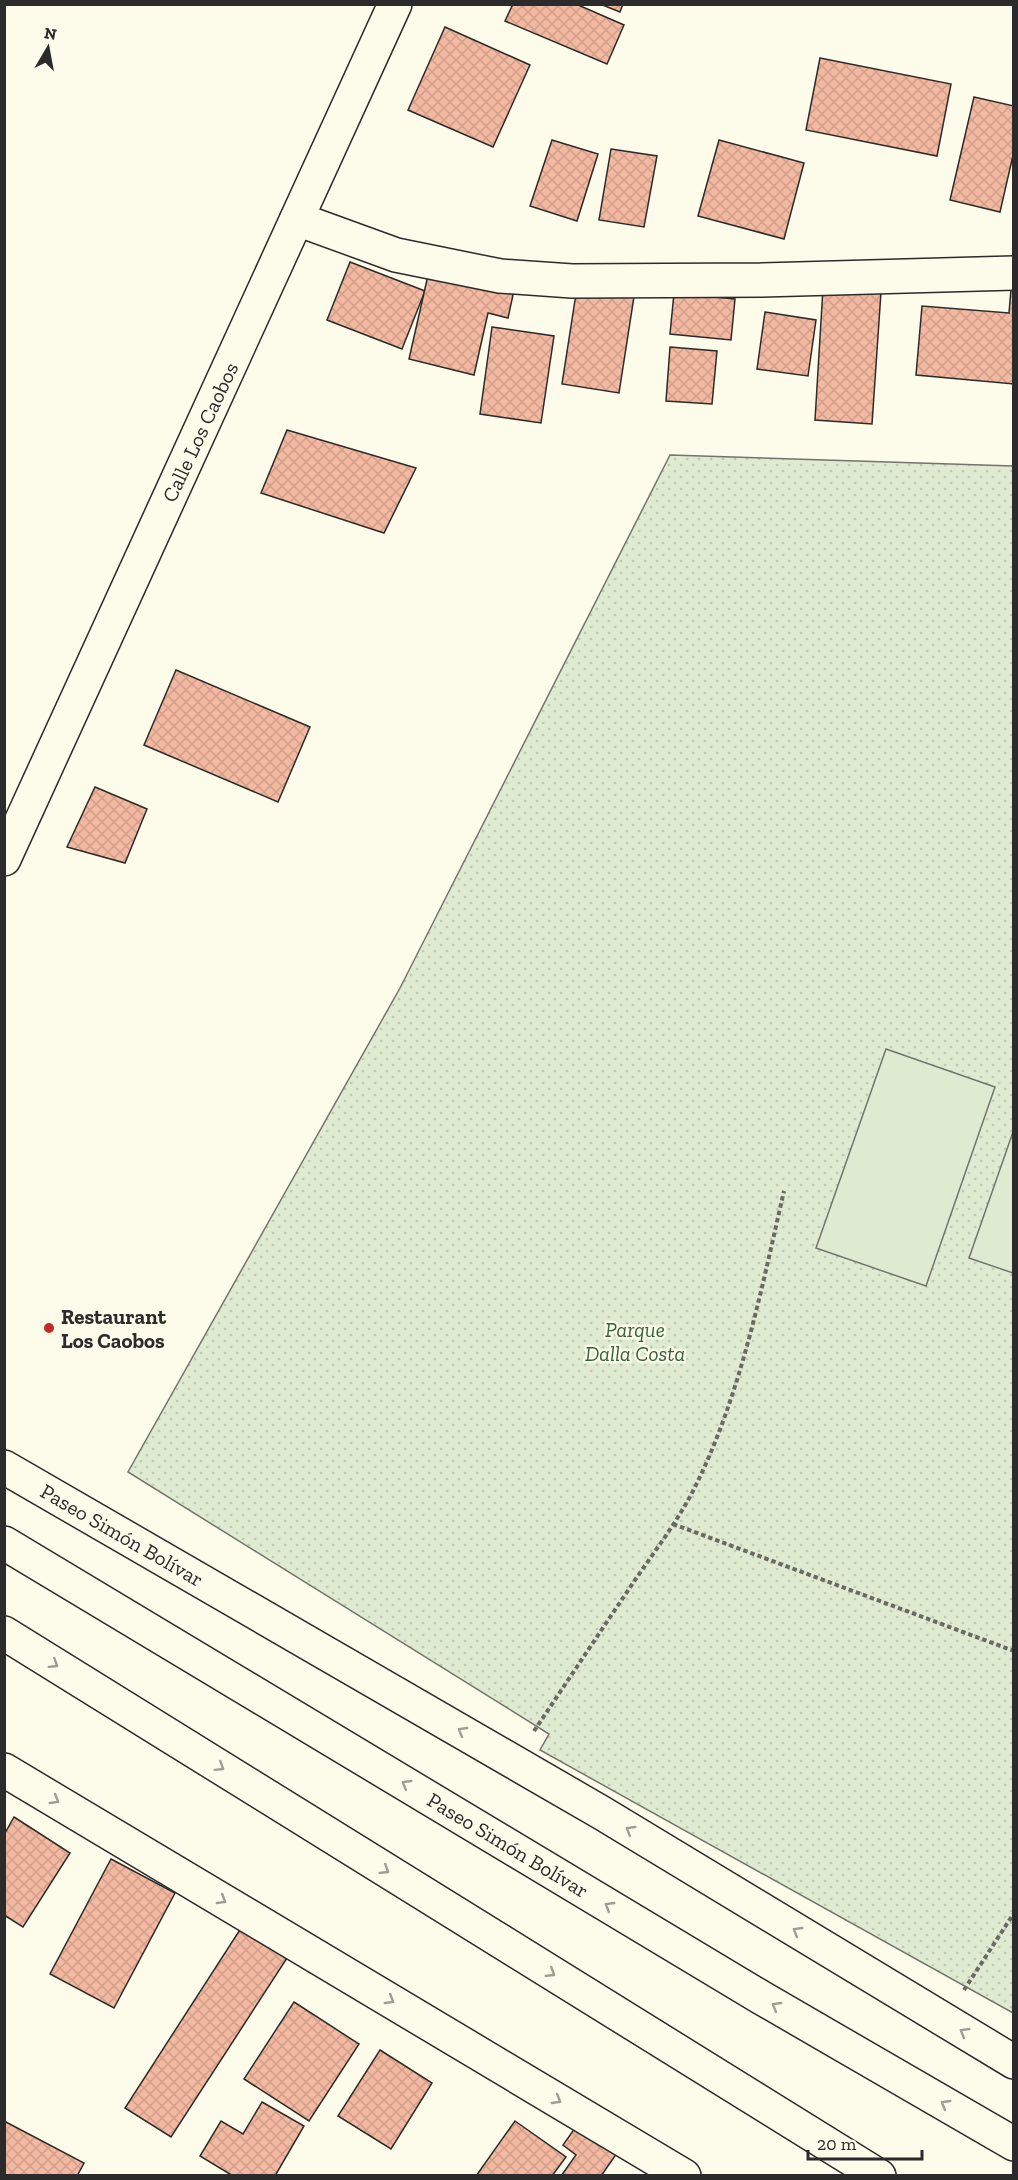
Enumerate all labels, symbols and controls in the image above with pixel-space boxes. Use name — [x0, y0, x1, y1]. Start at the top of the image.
north arrow — [18, 18, 78, 78]
text: N — [43, 23, 58, 44]
street label: Calle Los Caobos — [157, 358, 243, 506]
place label: Restaurant Los Caobos — [61, 1304, 167, 1353]
park label: Parque Dalla Costa — [585, 1317, 685, 1366]
marker: Restaurant Los Caobos — [42, 1321, 56, 1335]
street label: Paseo Simón Bolívar — [36, 1478, 208, 1592]
one-way arrow — [48, 1657, 58, 1669]
one-way arrow — [458, 1727, 468, 1739]
one-way arrow — [214, 1760, 224, 1772]
one-way arrow — [402, 1779, 412, 1791]
street label: Paseo Simón Bolívar — [423, 1787, 593, 1903]
one-way arrow — [49, 1793, 59, 1805]
one-way arrow — [626, 1826, 636, 1837]
one-way arrow — [379, 1863, 389, 1875]
one-way arrow — [216, 1893, 226, 1905]
one-way arrow — [605, 1901, 615, 1913]
one-way arrow — [793, 1926, 803, 1938]
one-way arrow — [545, 1966, 555, 1978]
one-way arrow — [384, 1993, 394, 2004]
one-way arrow — [772, 2002, 782, 2013]
one-way arrow — [959, 2028, 970, 2039]
one-way arrow — [551, 2092, 561, 2104]
one-way arrow — [941, 2100, 951, 2111]
scale bar — [808, 2123, 922, 2161]
text: 20 m — [817, 2133, 857, 2155]

